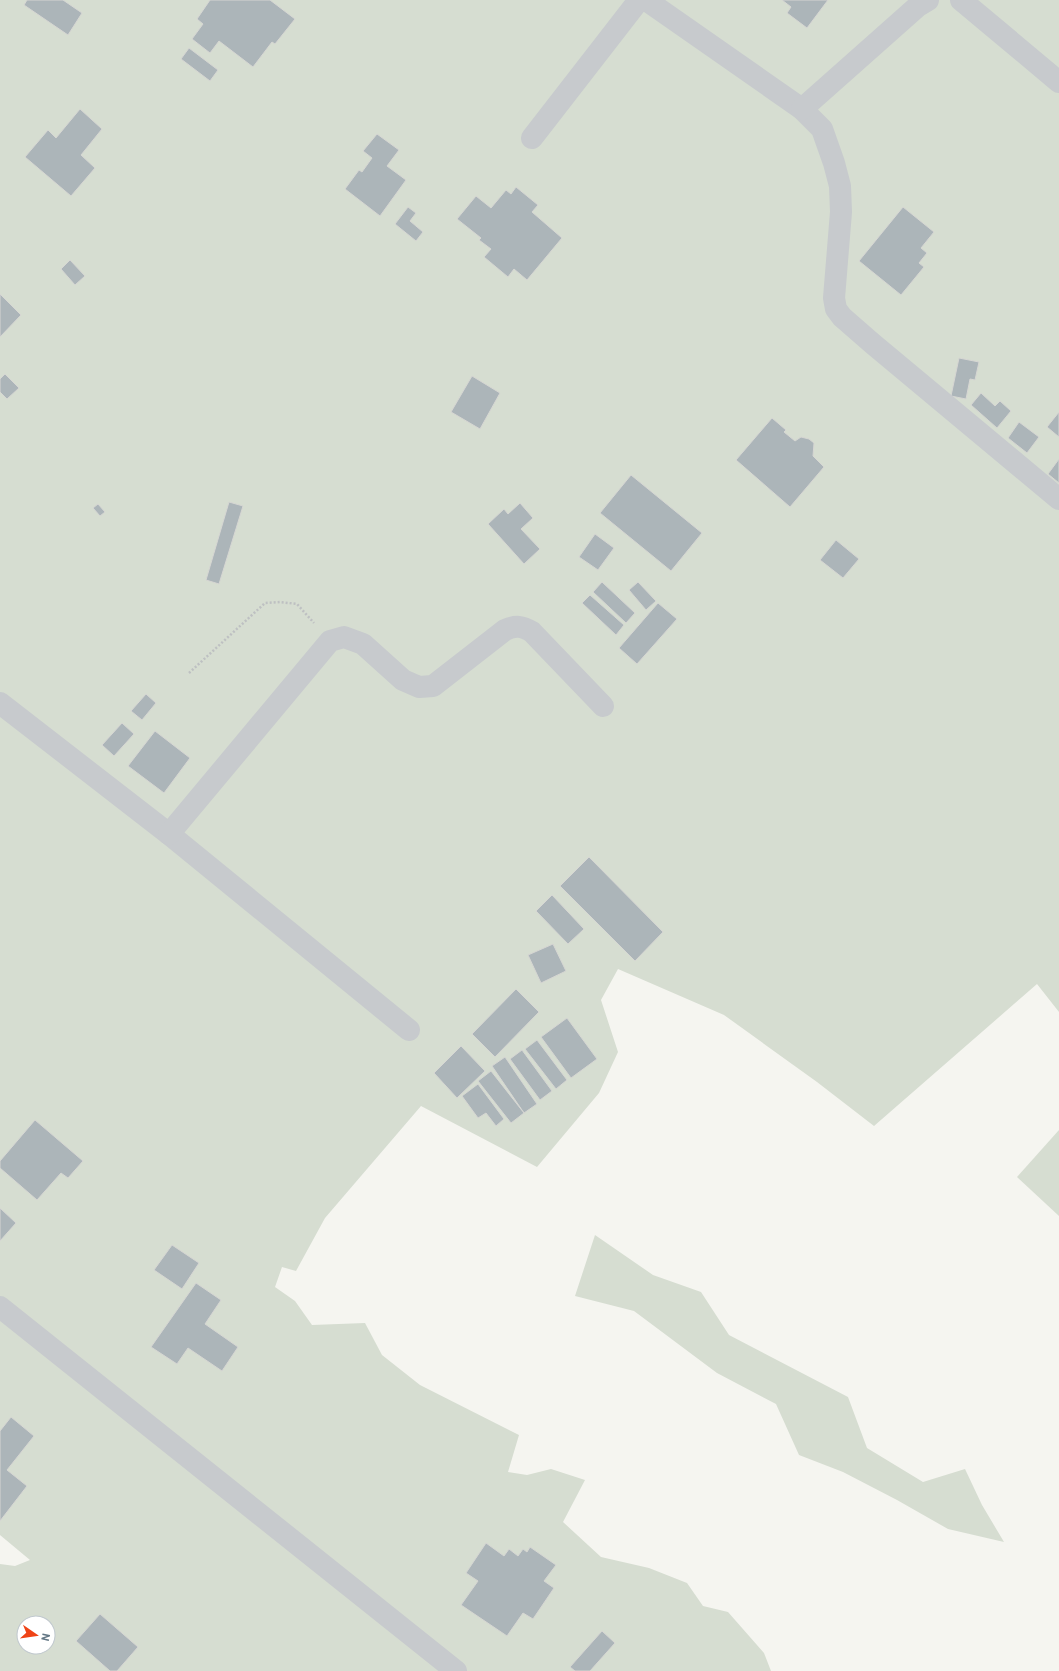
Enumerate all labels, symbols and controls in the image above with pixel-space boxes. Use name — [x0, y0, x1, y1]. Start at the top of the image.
north arrow — [16, 1615, 56, 1655]
text: N — [39, 1632, 53, 1642]

